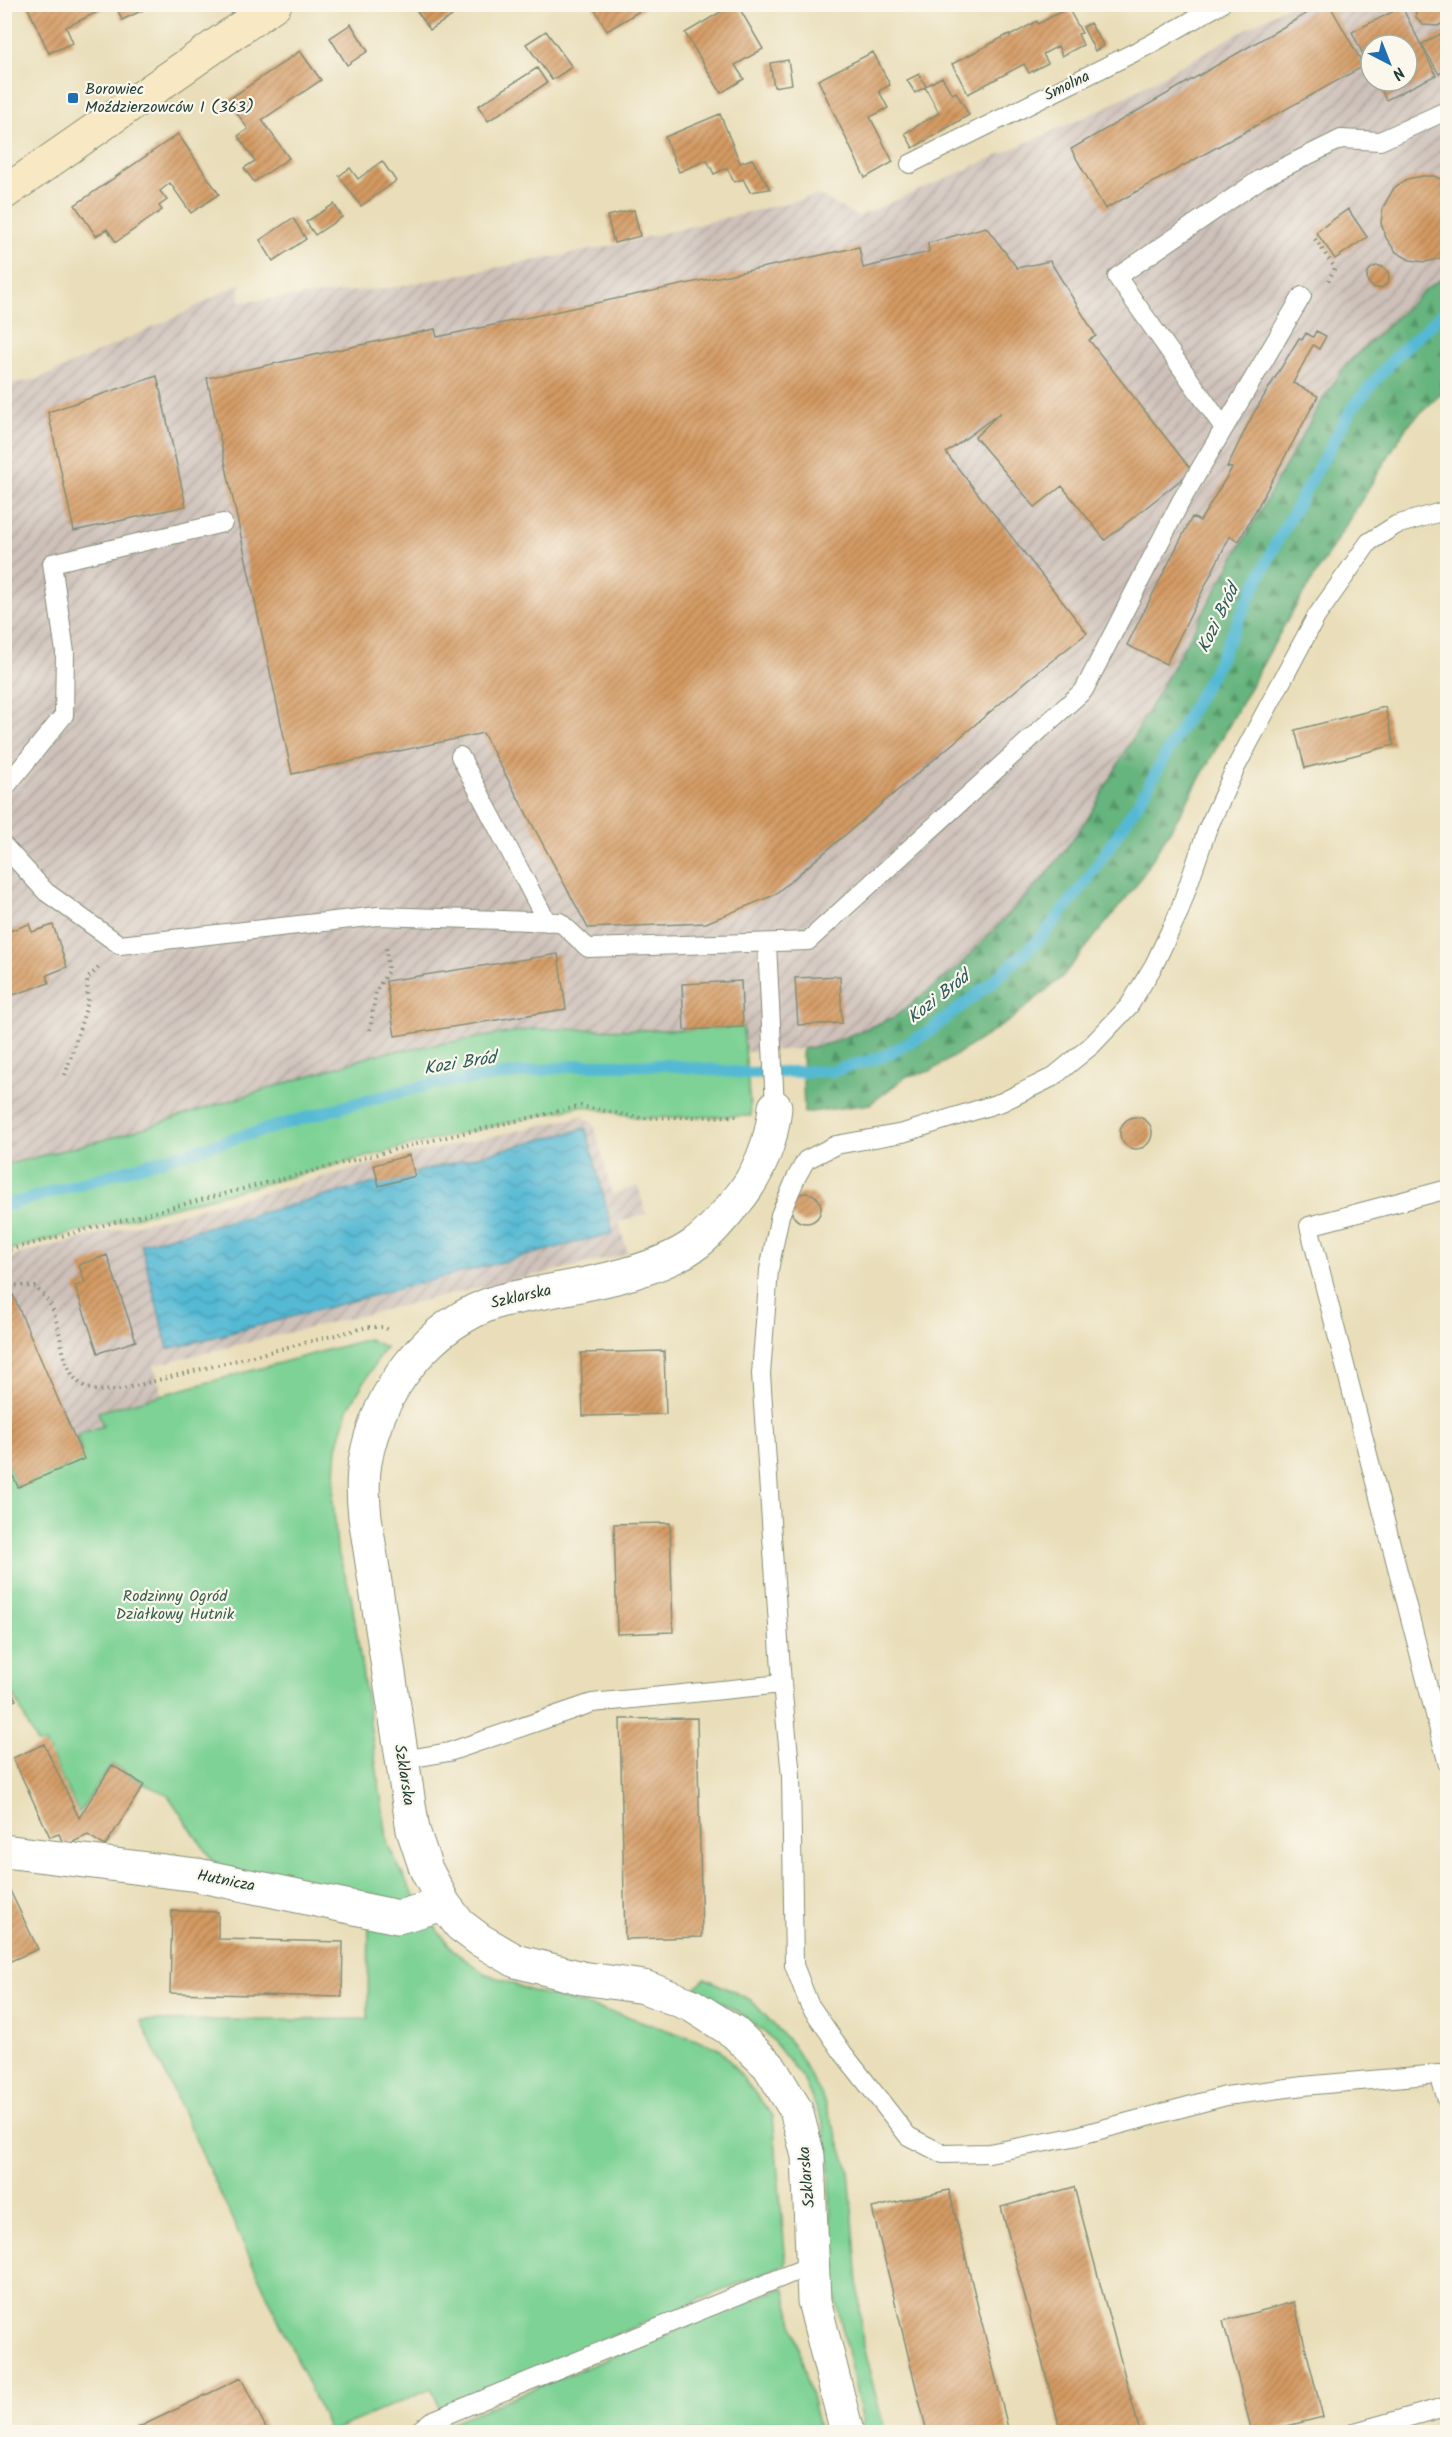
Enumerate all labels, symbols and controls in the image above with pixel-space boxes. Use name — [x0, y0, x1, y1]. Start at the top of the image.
north arrow — [1359, 33, 1419, 93]
text: N — [1386, 60, 1410, 86]
street label: Smolna — [1040, 64, 1094, 108]
place label: Borowiec Moździerzowców I (363) — [85, 77, 254, 120]
marker: Borowiec Moździerzowców I (363) — [66, 91, 80, 105]
water label: Kozi Bród — [1190, 576, 1250, 658]
water label: Kozi Bród — [901, 962, 980, 1032]
water label: Kozi Bród — [422, 1043, 502, 1084]
street label: Szklarska — [488, 1278, 554, 1316]
park label: Rodzinny Ogród Działkowy Hutnik — [116, 1584, 235, 1627]
street label: Szklarska — [387, 1743, 421, 1807]
street label: Hutnicza — [195, 1863, 257, 1899]
street label: Szklarska — [792, 2145, 822, 2209]

